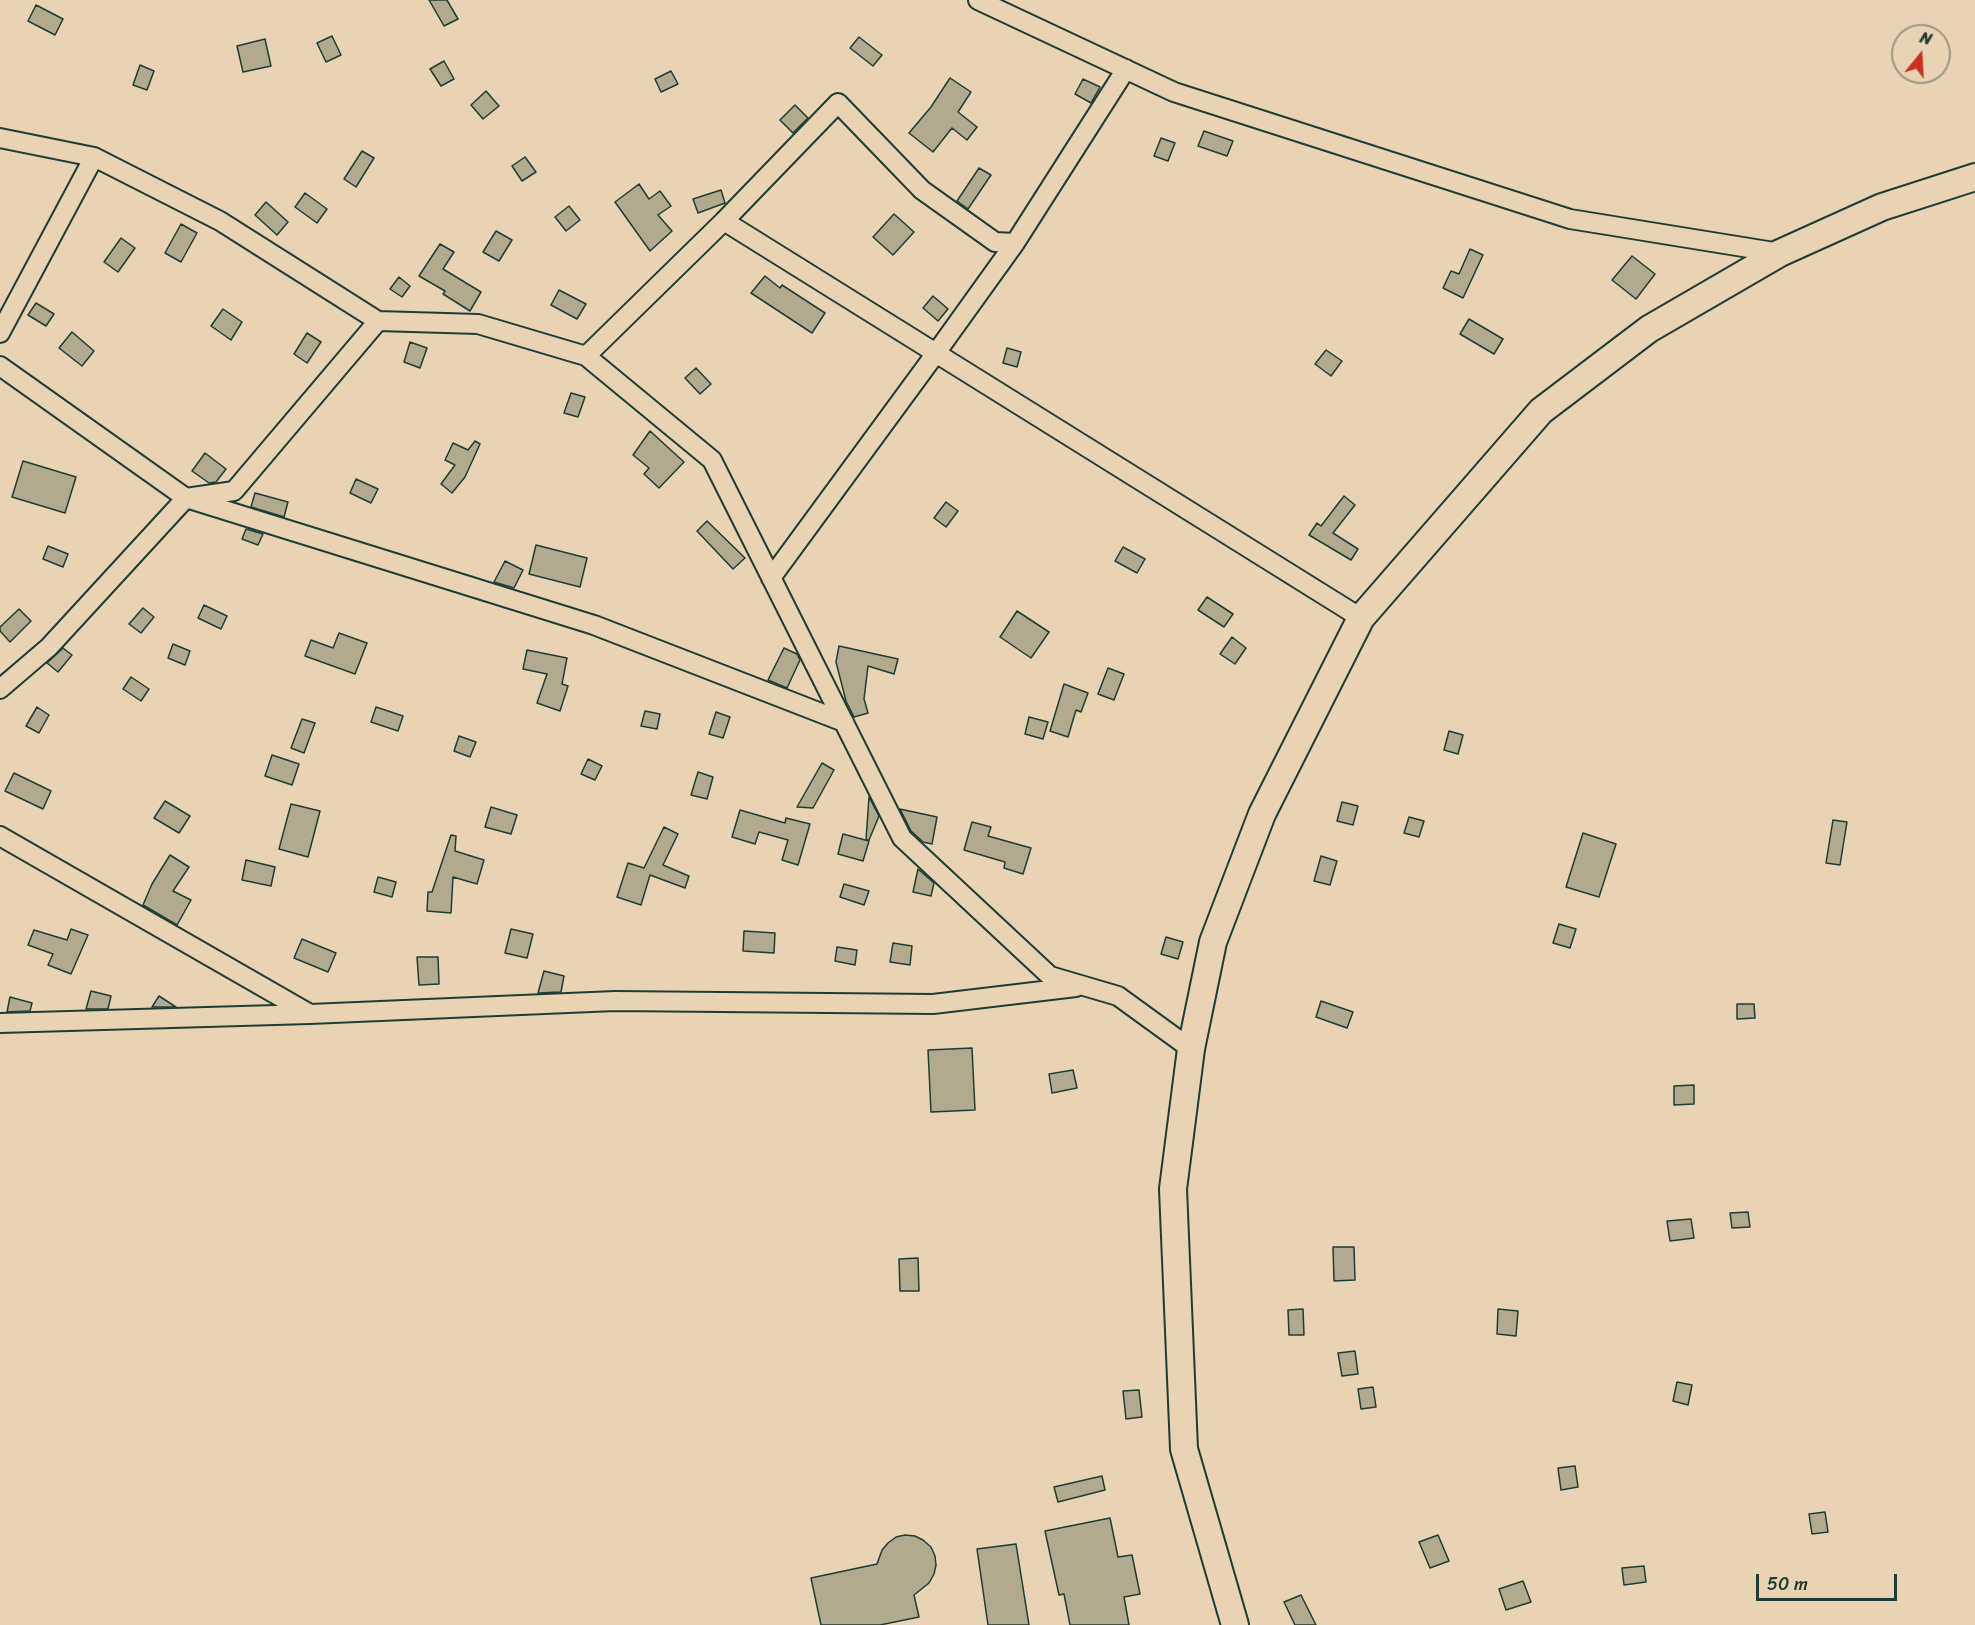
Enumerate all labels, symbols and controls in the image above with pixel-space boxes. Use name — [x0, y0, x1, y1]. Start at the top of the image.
text: N — [1916, 23, 1936, 54]
north arrow — [1891, 24, 1951, 84]
scale bar — [1759, 1562, 1900, 1600]
text: 50 m — [1767, 1568, 1808, 1600]

